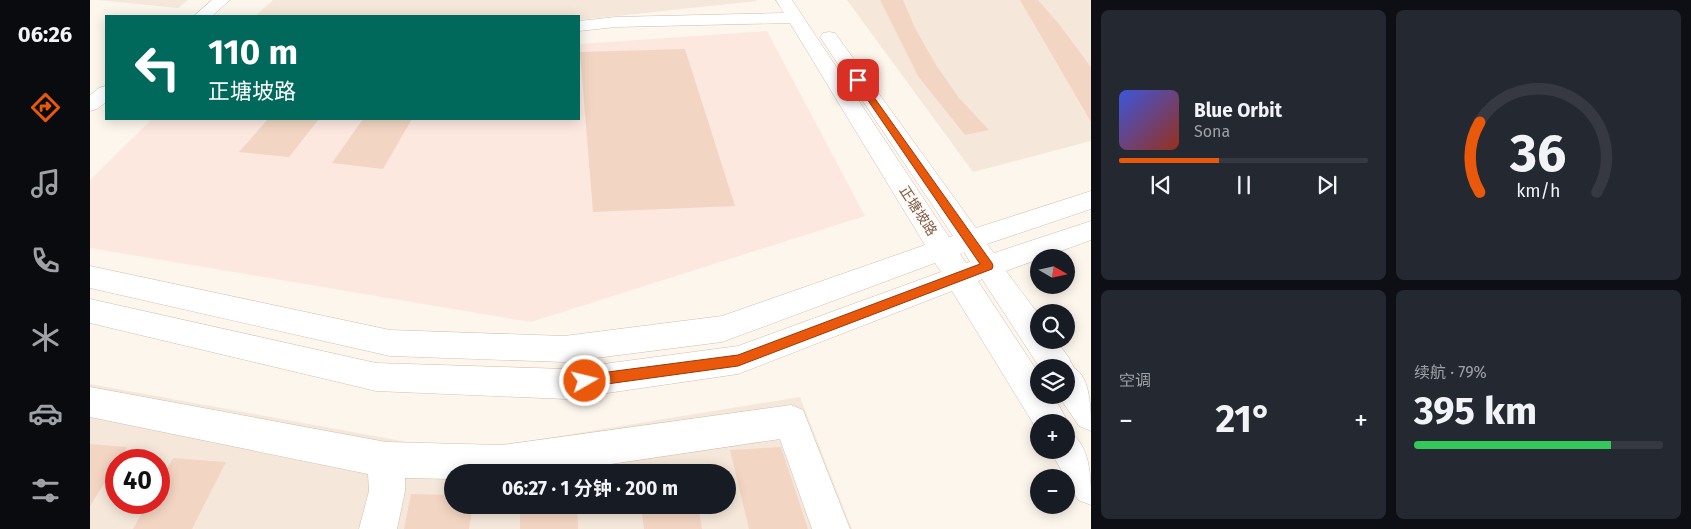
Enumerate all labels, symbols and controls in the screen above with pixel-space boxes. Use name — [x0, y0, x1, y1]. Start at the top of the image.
text: 06:26 — [18, 21, 72, 48]
text: 110 m — [208, 31, 298, 73]
icon: left — [125, 35, 190, 100]
pin — [837, 59, 879, 101]
icon: arrive — [844, 66, 872, 94]
text: 正塘坡路 — [208, 78, 296, 105]
icon: directions — [28, 90, 63, 125]
text: Blue Orbit — [1194, 99, 1282, 122]
text: Sona — [1194, 122, 1230, 141]
text: 36 — [1509, 122, 1567, 185]
icon: music — [28, 166, 63, 201]
icon: previous — [1147, 171, 1175, 199]
icon: pause — [1230, 171, 1258, 199]
icon: next — [1313, 171, 1341, 199]
text: km/h — [1516, 180, 1561, 202]
street label: 正塘坡路 — [896, 183, 940, 239]
icon: phone — [28, 243, 63, 278]
north arrow — [1030, 249, 1075, 294]
map controls — [1030, 249, 1075, 514]
button: search — [1030, 304, 1075, 349]
icon: climate — [28, 320, 63, 355]
position arrow — [558, 354, 610, 406]
button: layers — [1030, 359, 1075, 404]
text: 续航 · 79% — [1414, 363, 1487, 382]
text: 空调 — [1119, 371, 1151, 390]
text: 395 km — [1414, 388, 1537, 434]
icon: car — [28, 396, 63, 431]
text: 21° — [1215, 396, 1272, 442]
text: − — [1119, 404, 1133, 437]
text: + — [1354, 404, 1368, 437]
button: + — [1030, 414, 1075, 459]
speed limit sign: 40 — [105, 449, 170, 514]
button: − — [1030, 469, 1075, 514]
icon: filters — [28, 473, 63, 508]
text: 06:27 · 1 分钟 · 200 m — [502, 477, 678, 500]

